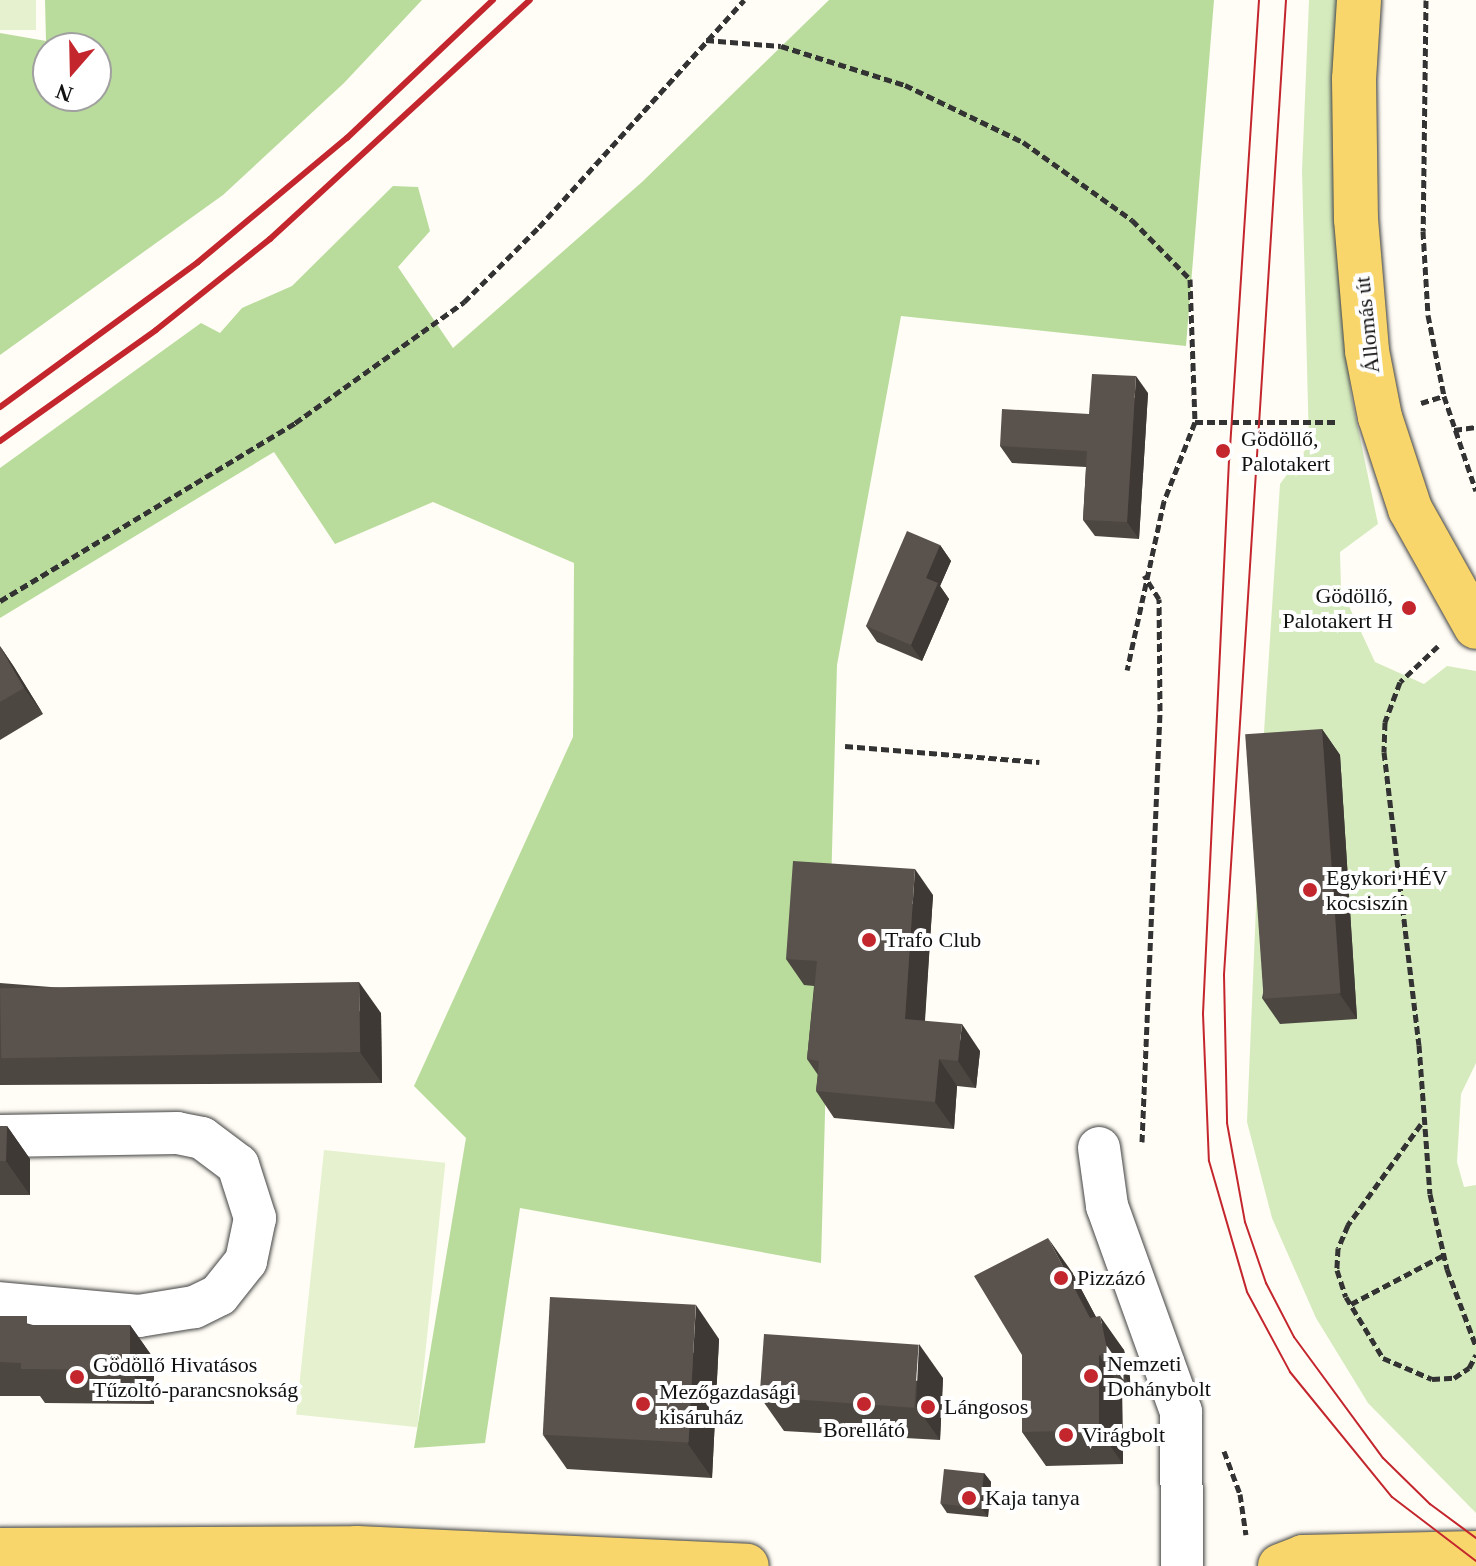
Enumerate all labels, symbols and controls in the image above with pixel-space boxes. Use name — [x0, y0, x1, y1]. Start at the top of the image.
north arrow — [32, 32, 112, 112]
text: N — [53, 79, 76, 108]
street label: Állomás út — [1349, 275, 1385, 375]
place label: Gödöllő, Palotakert — [1241, 425, 1330, 476]
marker: Gödöllő, Palotakert — [1212, 440, 1234, 462]
place label: Gödöllő, Palotakert H — [1282, 582, 1393, 634]
marker: Gödöllő, Palotakert H — [1400, 599, 1418, 617]
place label: Egykori HÉV kocsiszín — [1326, 864, 1448, 916]
marker: Egykori HÉV kocsiszín — [1301, 881, 1319, 899]
place label: Trafo Club — [885, 927, 981, 953]
marker: Trafo Club — [860, 931, 878, 949]
place label: Pizzázó — [1077, 1265, 1145, 1291]
marker: Pizzázó — [1052, 1269, 1070, 1287]
place label: Nemzeti Dohánybolt — [1107, 1350, 1211, 1402]
place label: Gödöllő Hivatásos Tűzoltó-parancsnokság — [93, 1351, 298, 1402]
marker: Nemzeti Dohánybolt — [1082, 1367, 1100, 1385]
marker: Gödöllő Hivatásos Tűzoltó-parancsnokság — [68, 1368, 86, 1386]
place label: Mezőgazdasági kisáruház — [659, 1378, 796, 1430]
place label: Lángosos — [944, 1394, 1028, 1420]
marker: Mezőgazdasági kisáruház — [634, 1395, 652, 1413]
marker: Borellátó — [855, 1395, 873, 1413]
marker: Lángosos — [919, 1398, 937, 1416]
place label: Borellátó — [823, 1417, 905, 1443]
place label: Virágbolt — [1082, 1422, 1165, 1448]
marker: Virágbolt — [1057, 1426, 1075, 1444]
place label: Kaja tanya — [985, 1485, 1080, 1511]
marker: Kaja tanya — [960, 1489, 978, 1507]

